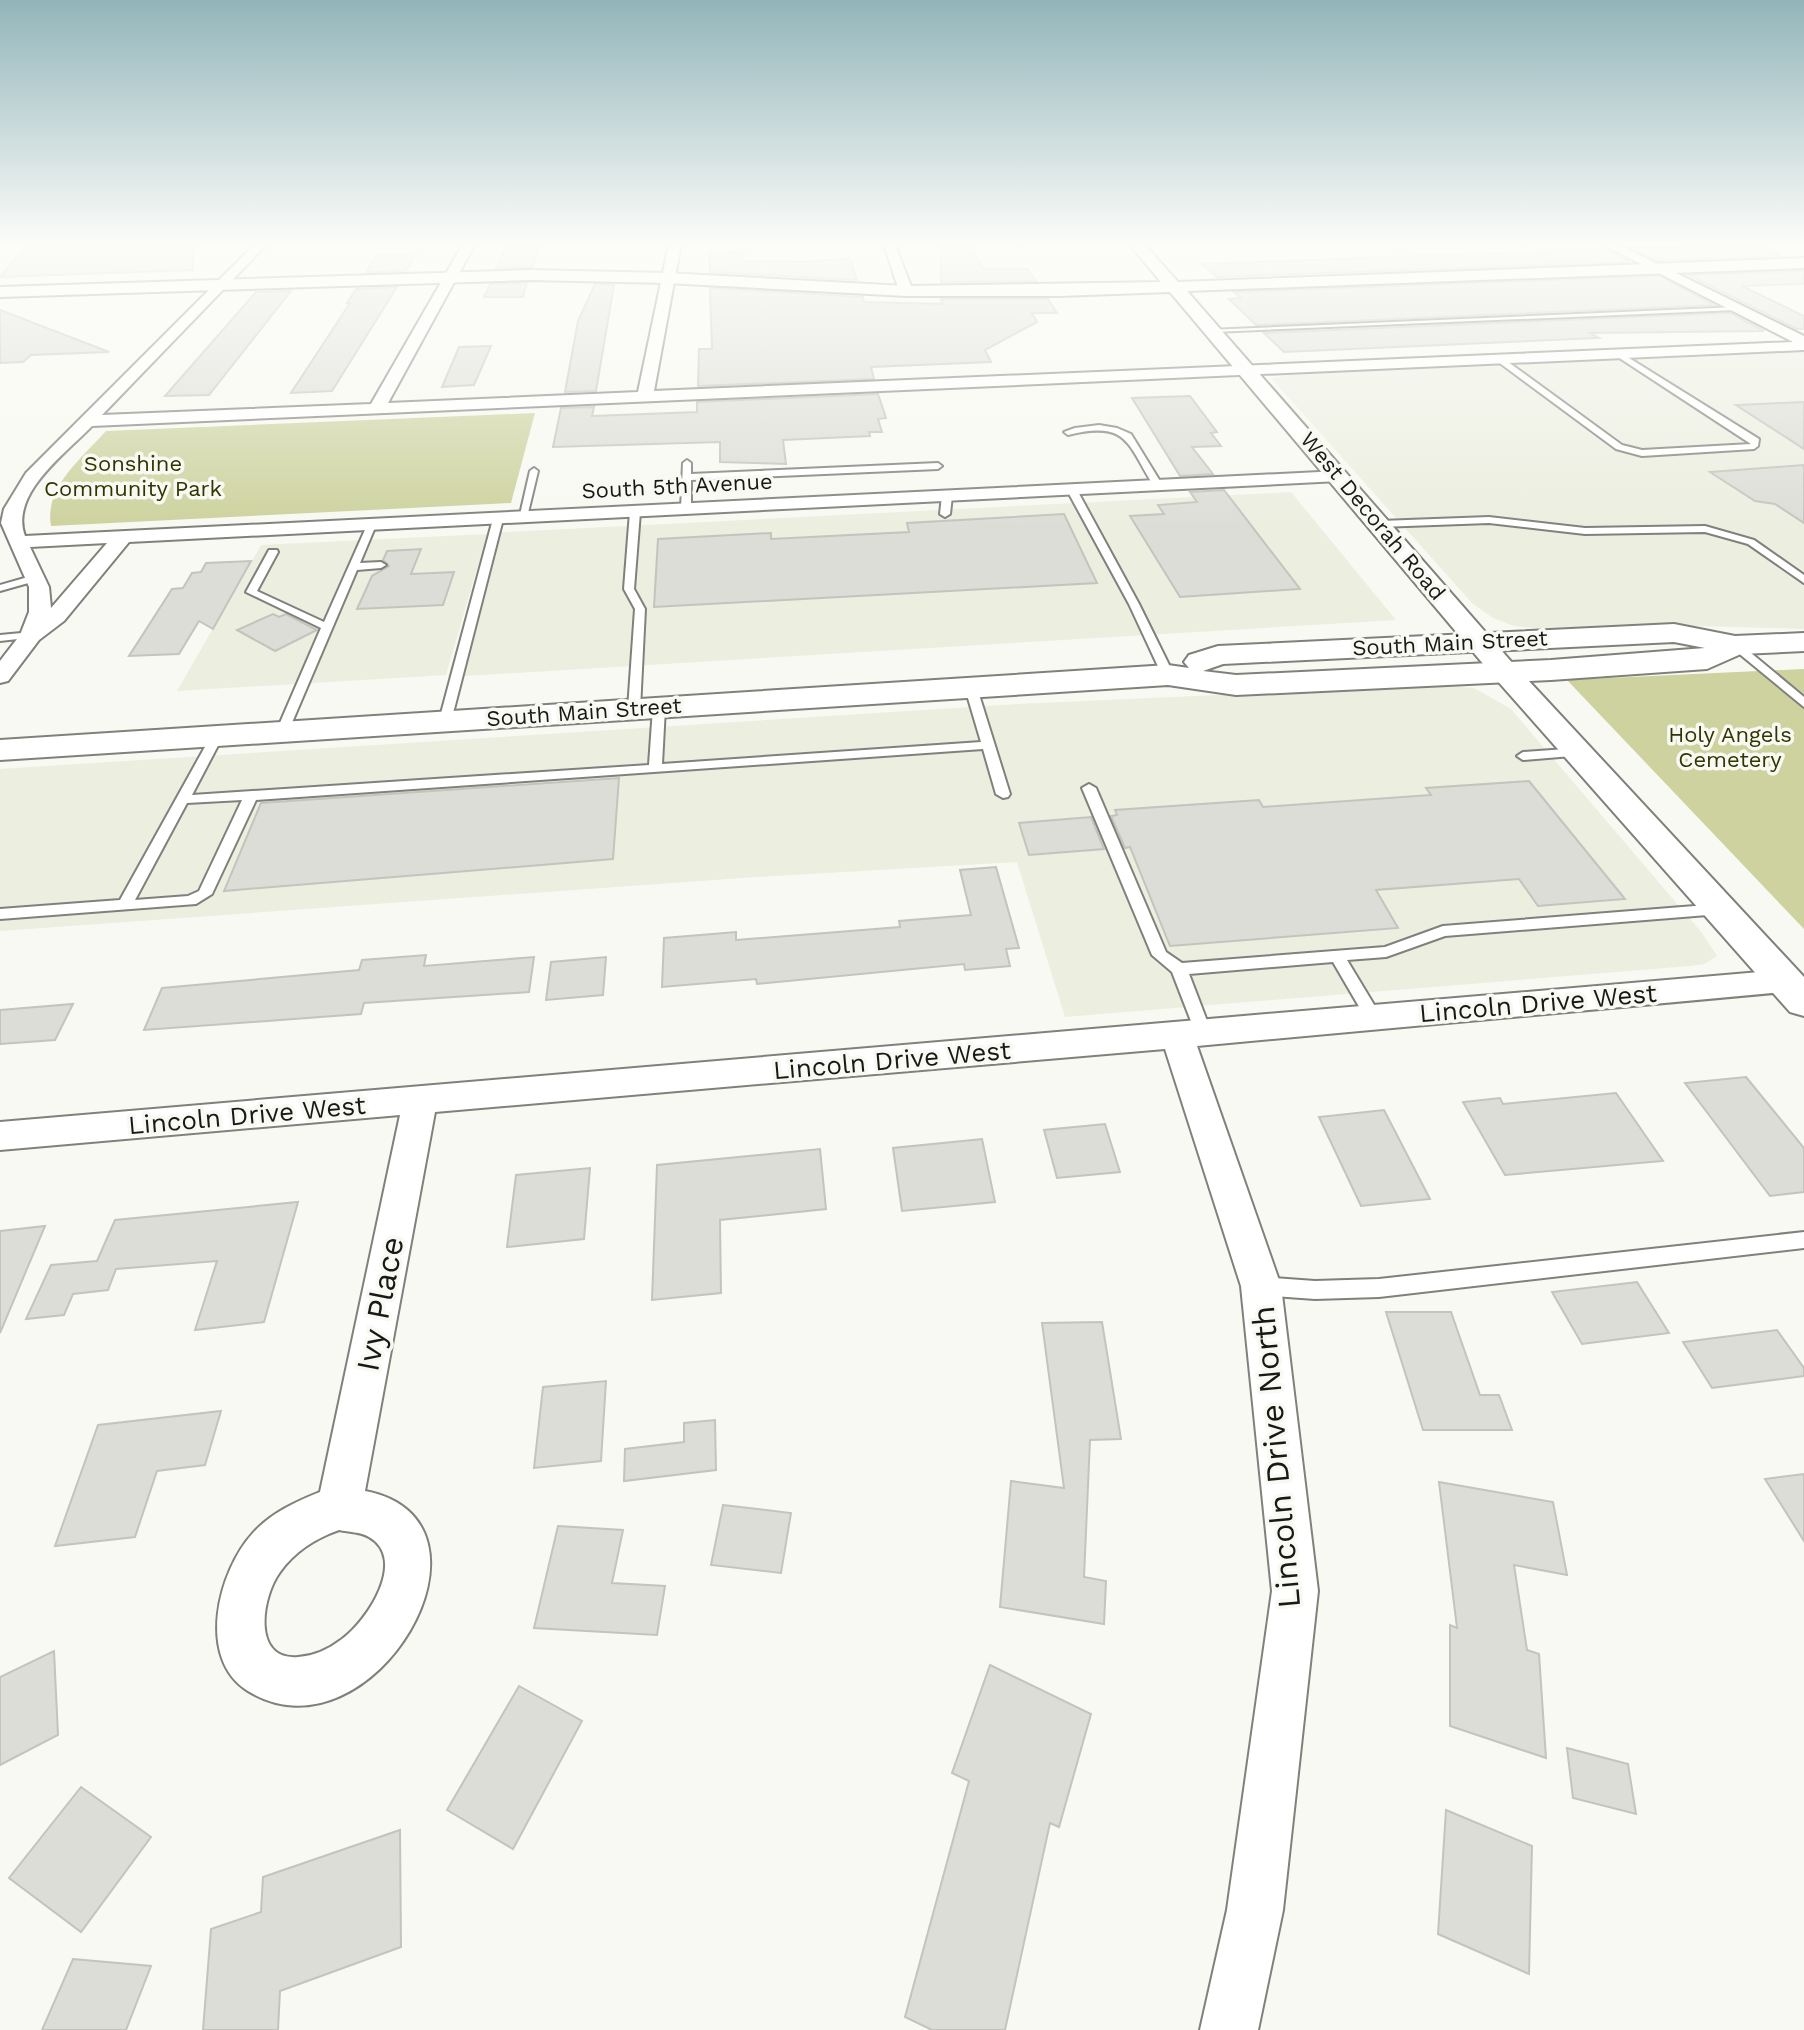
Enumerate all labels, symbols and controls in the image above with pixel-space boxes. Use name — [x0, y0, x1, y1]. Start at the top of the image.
street label: West Decorah Road — [1295, 427, 1451, 605]
park label: Sonshine Community Park — [44, 451, 222, 501]
street label: South 5th Avenue — [581, 469, 773, 503]
street label: South Main Street — [1352, 625, 1548, 661]
street label: South Main Street — [486, 693, 682, 731]
park label: Holy Angels Cemetery — [1668, 722, 1792, 772]
street label: Lincoln Drive West — [1418, 978, 1658, 1028]
street label: Lincoln Drive West — [772, 1035, 1012, 1085]
street label: Lincoln Drive West — [127, 1090, 367, 1140]
street label: Ivy Place — [348, 1233, 412, 1375]
street label: Lincoln Drive North — [1244, 1304, 1308, 1610]

